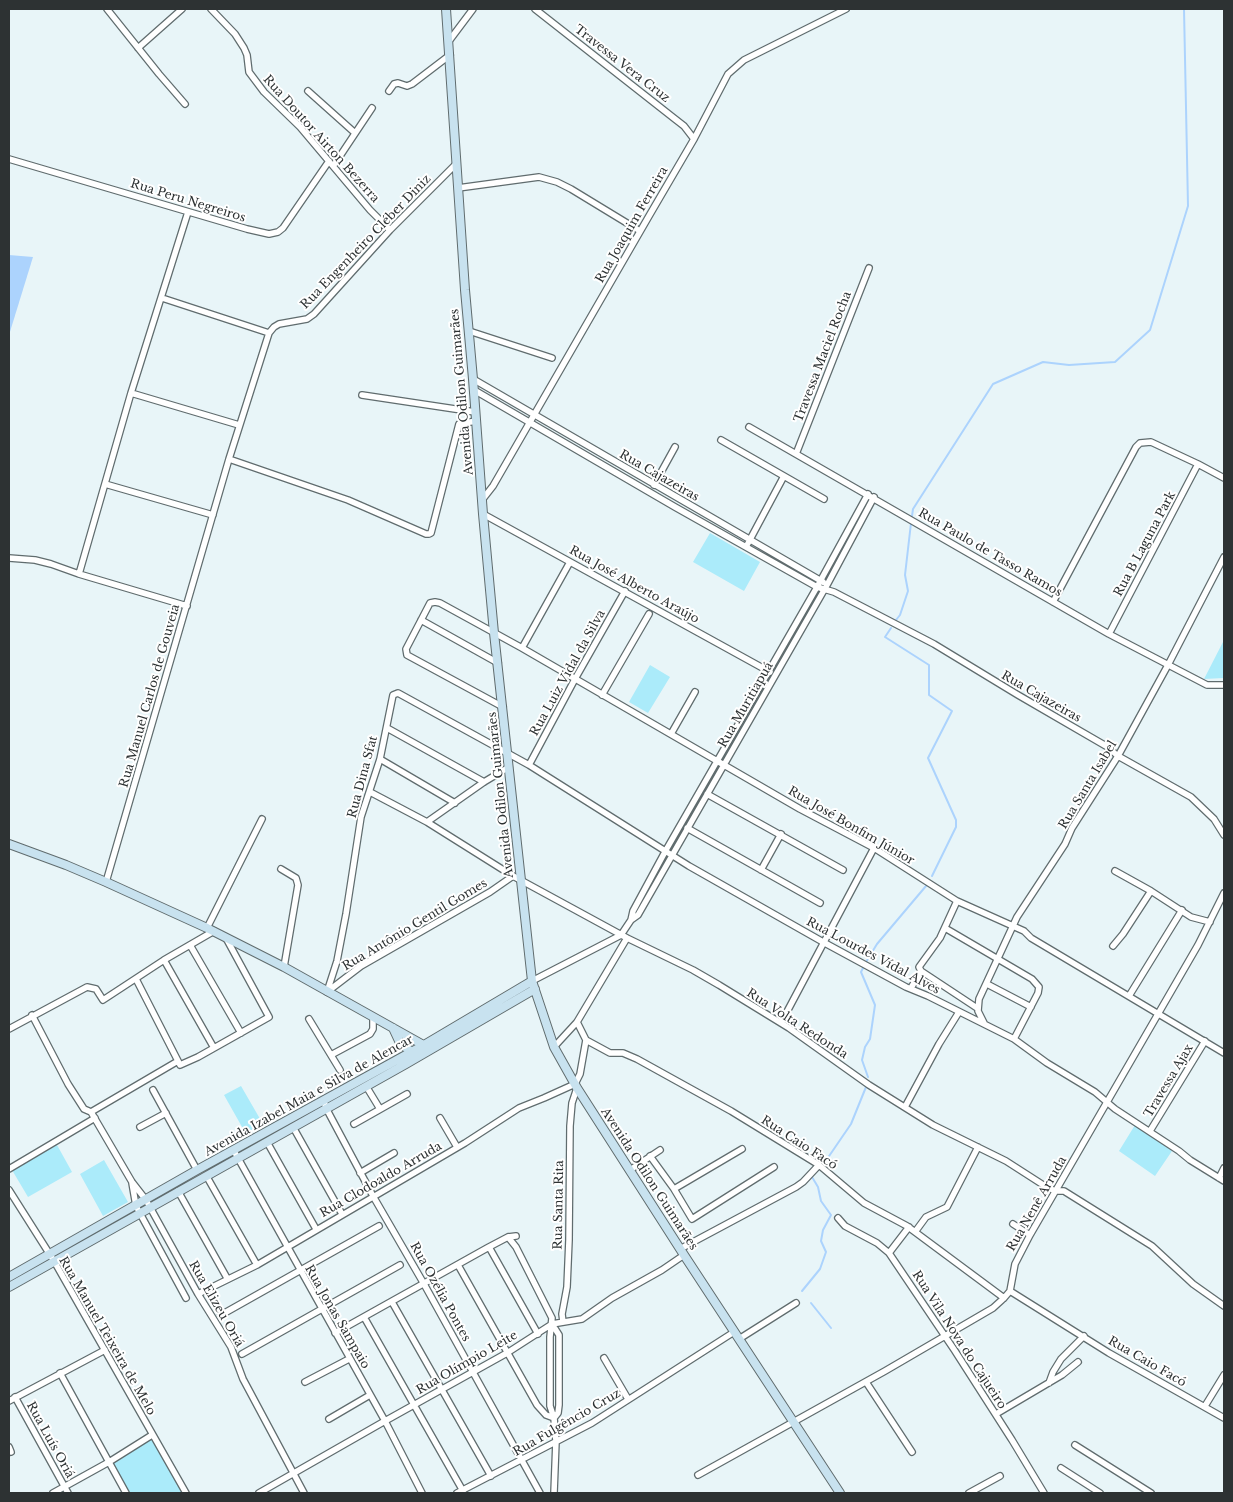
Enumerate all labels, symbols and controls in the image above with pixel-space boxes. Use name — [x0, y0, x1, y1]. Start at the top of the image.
street label: Travessa Vera Cruz — [571, 22, 673, 106]
street label: Rua Doutor Airton Bezerra — [260, 72, 382, 206]
street label: Rua Joaquim Ferreira — [593, 164, 671, 286]
street label: Rua Engenheiro Cléber Diniz — [298, 172, 434, 312]
street label: Rua Peru Negreiros — [129, 177, 247, 225]
street label: Travessa Maciel Rocha — [791, 290, 855, 424]
street label: Avenida Odilon Guimarães — [448, 308, 476, 476]
street label: Rua Cajazeiras — [617, 447, 701, 505]
street label: Rua B Laguna Park — [1111, 489, 1179, 599]
street label: Rua Paulo de Tasso Ramos — [916, 506, 1064, 600]
street label: Rua José Alberto Araújo — [567, 543, 701, 627]
street label: Rua Manuel Carlos de Gouveia — [117, 603, 183, 789]
street label: Rua Luiz Vidal da Silva — [527, 608, 609, 738]
street label: Rua Muritiapuá — [716, 660, 776, 750]
street label: Rua Cajazeiras — [999, 668, 1083, 726]
street label: Avenida Odilon Guimarães — [485, 711, 517, 879]
street label: Rua Dina Sfat — [345, 734, 381, 820]
street label: Rua Santa Isabel — [1056, 738, 1120, 832]
street label: Rua José Bonfim Júnior — [785, 784, 917, 868]
street label: Rua Antônio Gentil Gomes — [340, 876, 490, 974]
street label: Rua Lourdes Vídal Alves — [804, 915, 942, 997]
street label: Rua Volta Redonda — [744, 986, 850, 1062]
street label: Avenida Izabel Maia e Silva de Alencar — [202, 1032, 416, 1160]
street label: Travessa Ajax — [1142, 1042, 1196, 1120]
street label: Avenida Odilon Guimarães — [598, 1105, 700, 1253]
street label: Rua Caio Facó — [758, 1113, 840, 1173]
street label: Rua Clodoaldo Arruda — [317, 1139, 445, 1221]
street label: Rua Nenê Arruda — [1004, 1154, 1070, 1254]
street label: Rua Santa Rita — [551, 1160, 567, 1250]
street label: Rua Ozélia Pontes — [407, 1240, 473, 1344]
street label: Rua Manuel Teixeira de Melo — [56, 1254, 158, 1418]
street label: Rua Elizeu Oriá — [185, 1258, 247, 1350]
street label: Rua Jonas Sampaio — [301, 1262, 373, 1372]
street label: Rua Vila Nova do Cajueiro — [909, 1268, 1009, 1412]
street label: Rua Olímpio Leite — [414, 1328, 520, 1398]
street label: Rua Caio Facó — [1105, 1334, 1189, 1390]
street label: Rua Fulgêncio Cruz — [511, 1386, 623, 1460]
street label: Rua Luís Oriá — [23, 1399, 77, 1481]

